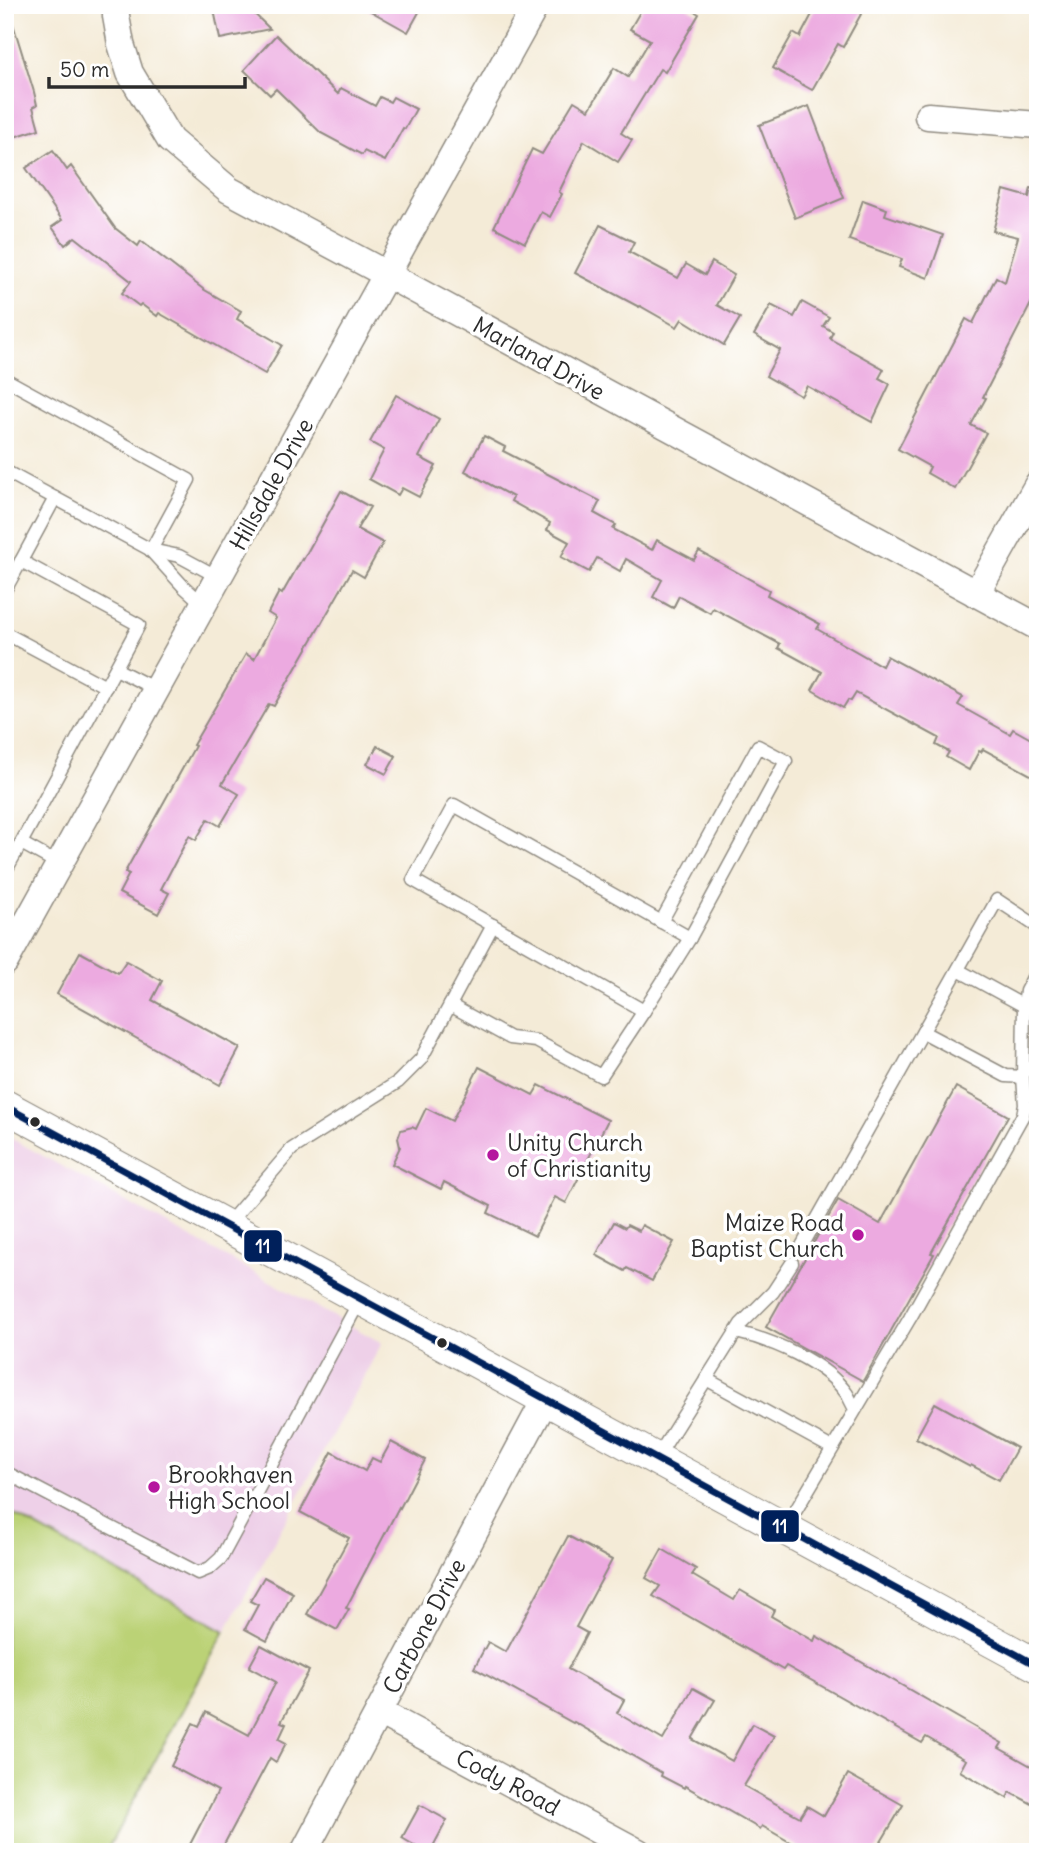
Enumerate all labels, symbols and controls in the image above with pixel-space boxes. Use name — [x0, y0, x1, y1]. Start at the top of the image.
scale bar — [49, 46, 245, 90]
text: 50 m — [60, 56, 109, 83]
street label: Marland Drive — [468, 310, 610, 406]
street label: Hillsdale Drive — [223, 413, 319, 555]
unlabelled marker — [28, 1115, 42, 1129]
place label: Unity Church of Christianity — [507, 1128, 652, 1183]
marker: Unity Church of Christianity — [485, 1147, 501, 1163]
place label: Maize Road Baptist Church — [690, 1208, 844, 1263]
marker: Maize Road Baptist Church — [850, 1227, 866, 1243]
line badge: 11 — [243, 1229, 283, 1263]
text: 11 — [255, 1234, 271, 1258]
unlabelled marker — [435, 1336, 449, 1350]
place label: Brookhaven High School — [168, 1460, 293, 1515]
marker: Brookhaven High School — [146, 1479, 162, 1495]
line badge: 11 — [760, 1509, 800, 1543]
text: 11 — [772, 1514, 788, 1538]
street label: Carbone Drive — [376, 1554, 472, 1698]
street label: Cody Road — [451, 1742, 565, 1822]

